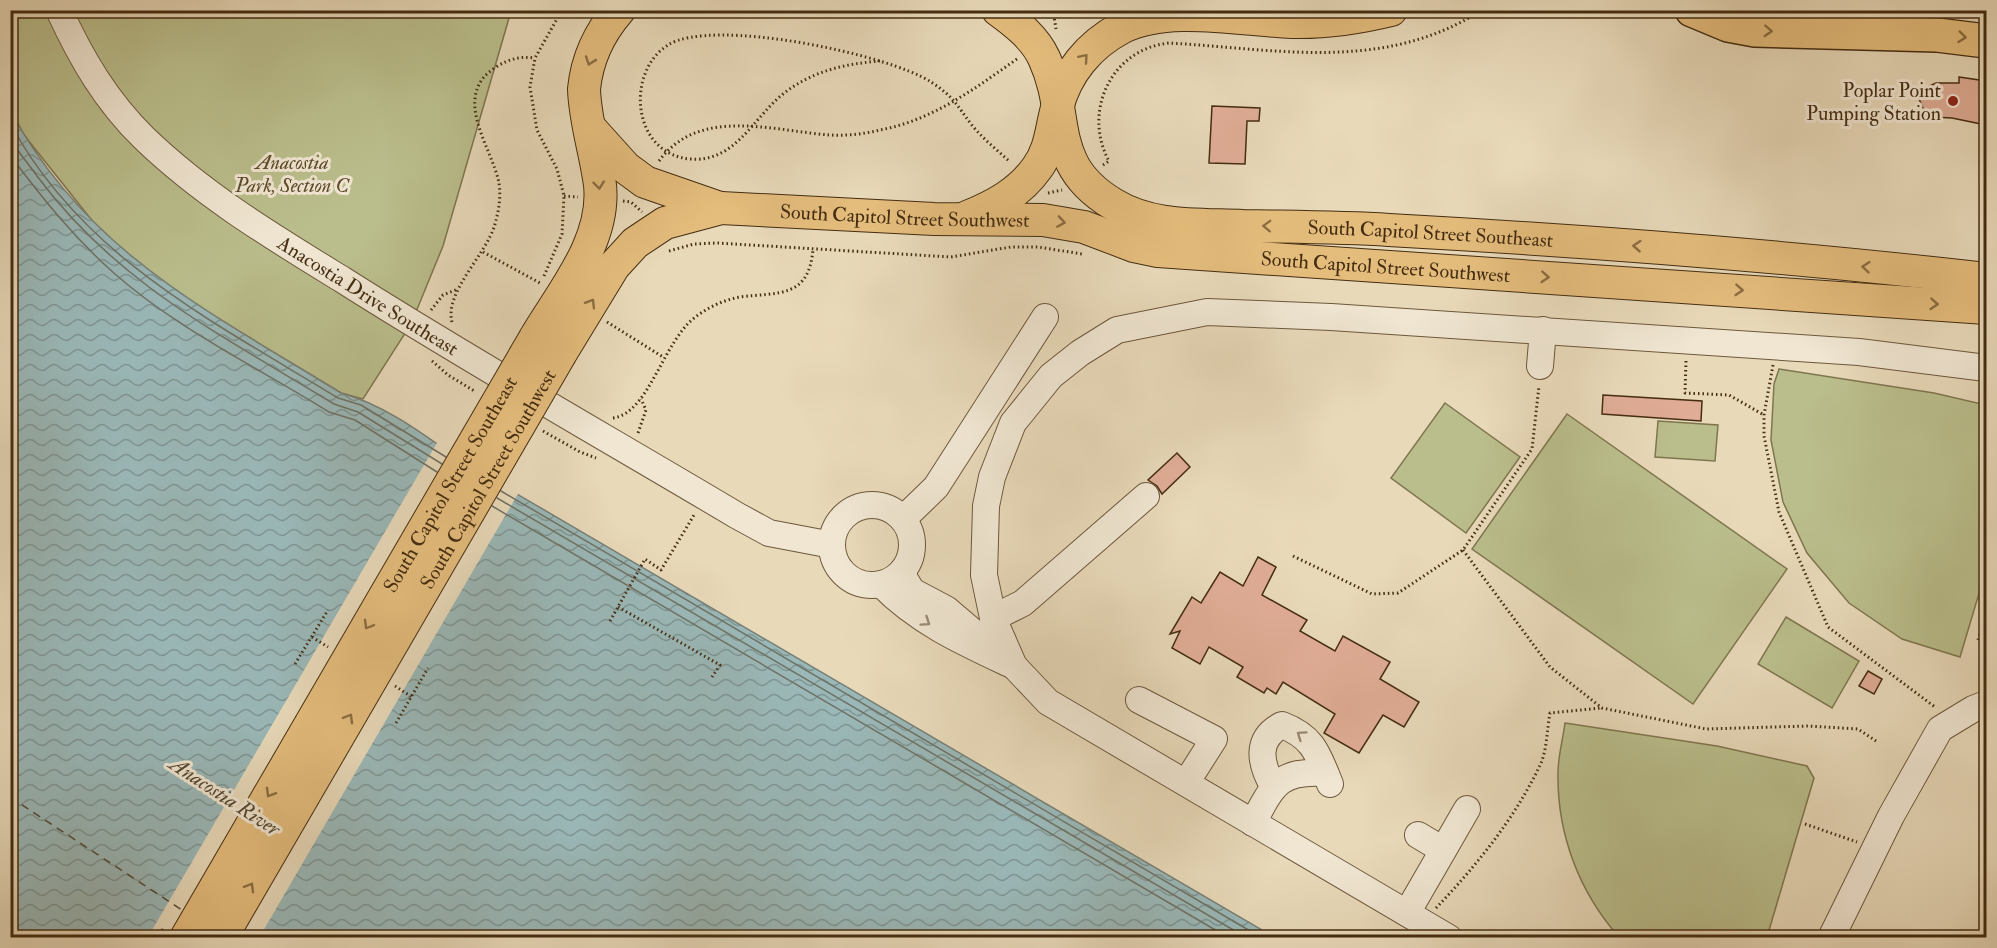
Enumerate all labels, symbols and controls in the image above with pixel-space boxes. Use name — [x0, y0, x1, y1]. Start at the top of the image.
one-way arrow — [1763, 24, 1772, 37]
one-way arrow — [1958, 30, 1967, 43]
one-way arrow — [1076, 54, 1087, 65]
one-way arrow — [584, 55, 597, 66]
place label: Poplar Point Pumping Station — [1806, 78, 1942, 127]
marker: Poplar Point Pumping Station — [1946, 94, 1960, 108]
park label: Anacostia Park, Section C — [234, 150, 351, 198]
one-way arrow — [592, 180, 605, 190]
street label: South Capitol Street Southwest — [779, 199, 1030, 233]
street label: South Capitol Street Southeast — [1307, 215, 1555, 253]
one-way arrow — [1057, 216, 1066, 228]
one-way arrow — [1263, 220, 1272, 233]
street label: Anacostia Drive Southeast — [272, 230, 463, 362]
one-way arrow — [1633, 240, 1642, 253]
street label: South Capitol Street Southwest — [1260, 246, 1511, 288]
one-way arrow — [1861, 261, 1870, 274]
one-way arrow — [1540, 271, 1549, 284]
one-way arrow — [1735, 284, 1744, 297]
one-way arrow — [1929, 297, 1938, 310]
one-way arrow — [584, 299, 595, 309]
street label: South Capitol Street Southwest — [415, 364, 562, 593]
street label: South Capitol Street Southeast — [378, 371, 523, 597]
one-way arrow — [919, 615, 930, 626]
one-way arrow — [364, 619, 375, 629]
one-way arrow — [341, 714, 353, 725]
one-way arrow — [1297, 731, 1308, 742]
water label: Anacostia River — [163, 749, 286, 843]
one-way arrow — [266, 787, 277, 797]
one-way arrow — [243, 883, 255, 893]

